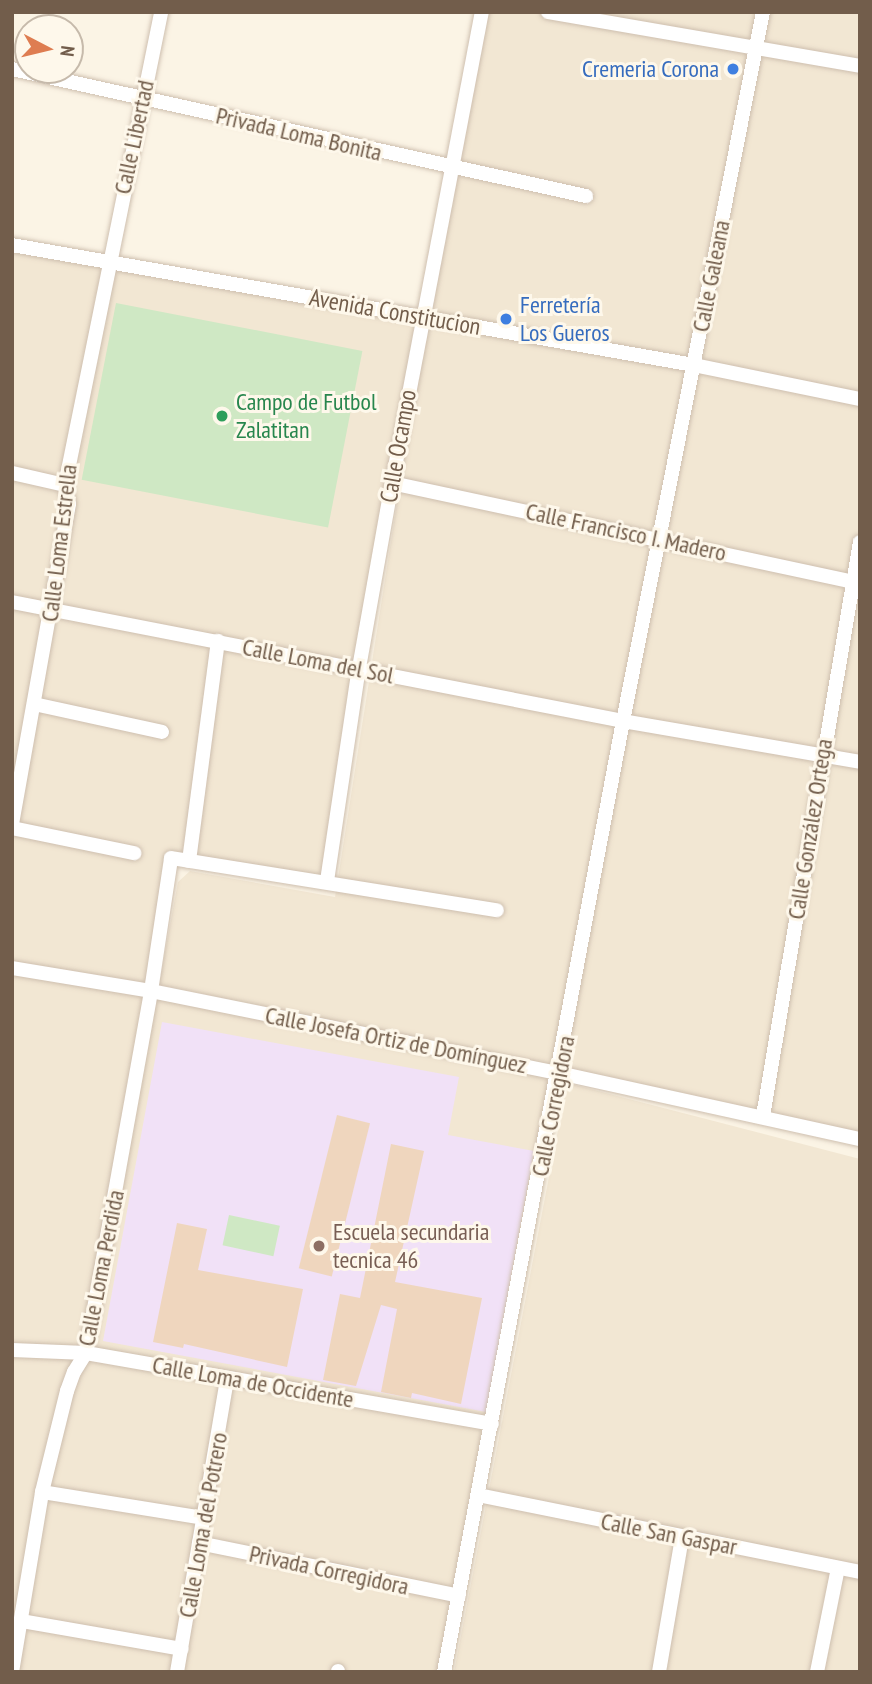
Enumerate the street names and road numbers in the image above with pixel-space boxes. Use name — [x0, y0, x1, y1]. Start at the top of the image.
street label: Calle Libertad — [108, 77, 160, 197]
street label: Privada Loma Bonita — [213, 101, 385, 167]
street label: Calle Galeana — [686, 218, 736, 334]
street label: Avenida Constitucion — [307, 283, 483, 341]
street label: Calle Ocampo — [374, 387, 422, 505]
street label: Calle Loma Estrella — [35, 463, 83, 623]
street label: Calle Francisco I. Madero — [522, 497, 730, 567]
street label: Calle Loma del Sol — [240, 632, 396, 690]
street label: Calle González Ortega — [781, 736, 839, 922]
street label: Calle Josefa Ortiz de Domínguez — [263, 1000, 529, 1080]
street label: Calle Corregidora — [525, 1033, 581, 1179]
street label: Calle Loma Perdida — [72, 1188, 130, 1348]
street label: Calle Loma de Occidente — [150, 1350, 356, 1414]
street label: Calle Loma del Potrero — [173, 1430, 233, 1620]
street label: Calle San Gaspar — [598, 1507, 740, 1561]
street label: Privada Corregidora — [247, 1539, 411, 1601]

